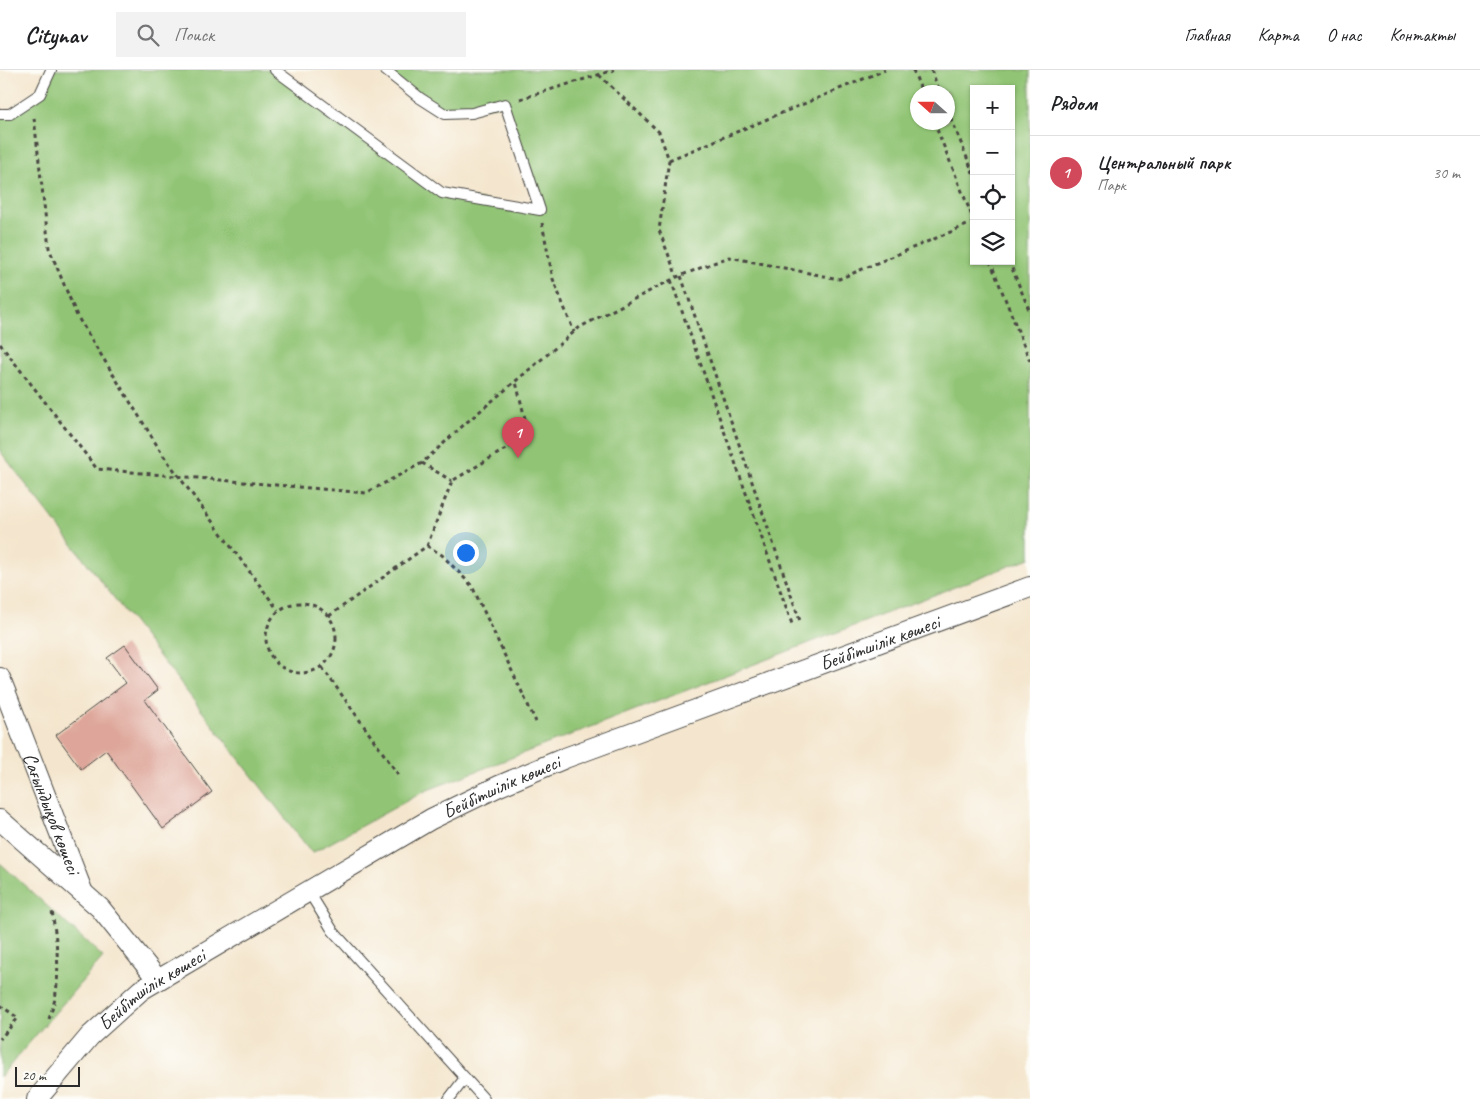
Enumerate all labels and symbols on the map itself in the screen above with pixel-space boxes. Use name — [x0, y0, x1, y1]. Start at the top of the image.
north arrow — [910, 85, 955, 130]
pin: 1 — [502, 417, 534, 458]
your location — [453, 540, 479, 566]
street label: Бейбітшілік көшесі — [816, 608, 945, 676]
street label: Бейбітшілік көшесі — [438, 748, 566, 824]
street label: Сағындықов көшесі — [18, 749, 88, 880]
street label: Бейбітшілік көшесі — [92, 941, 211, 1036]
scale bar — [15, 1064, 80, 1087]

